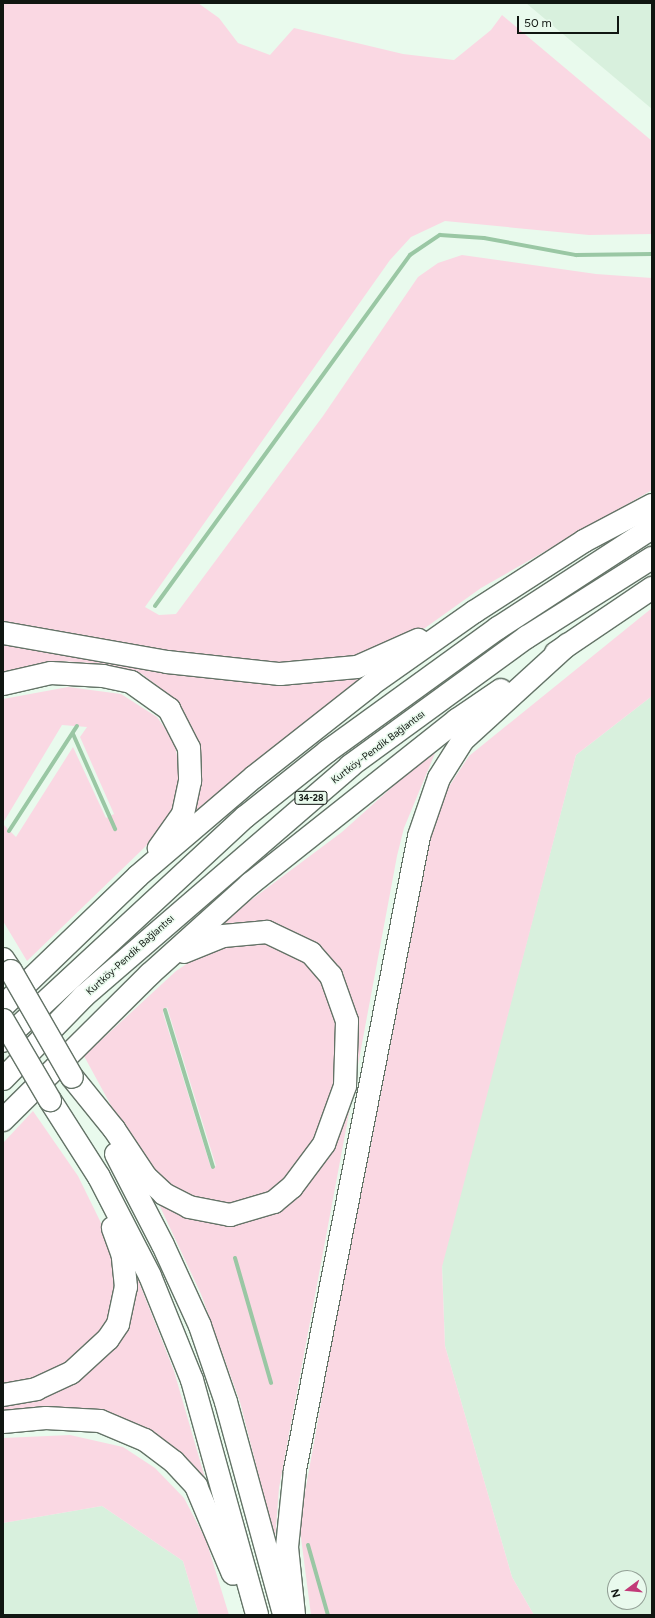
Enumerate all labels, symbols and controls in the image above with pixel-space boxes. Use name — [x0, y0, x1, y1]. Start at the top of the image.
scale bar — [519, 8, 621, 34]
text: 50 m — [524, 16, 552, 30]
street label: Kurtköy-Pendik Bağlantısı — [329, 708, 427, 786]
road number: 34-28 — [294, 791, 328, 805]
street label: Kurtköy-Pendik Bağlantısı — [84, 912, 176, 998]
north arrow — [607, 1570, 647, 1610]
text: N — [609, 1587, 623, 1599]

